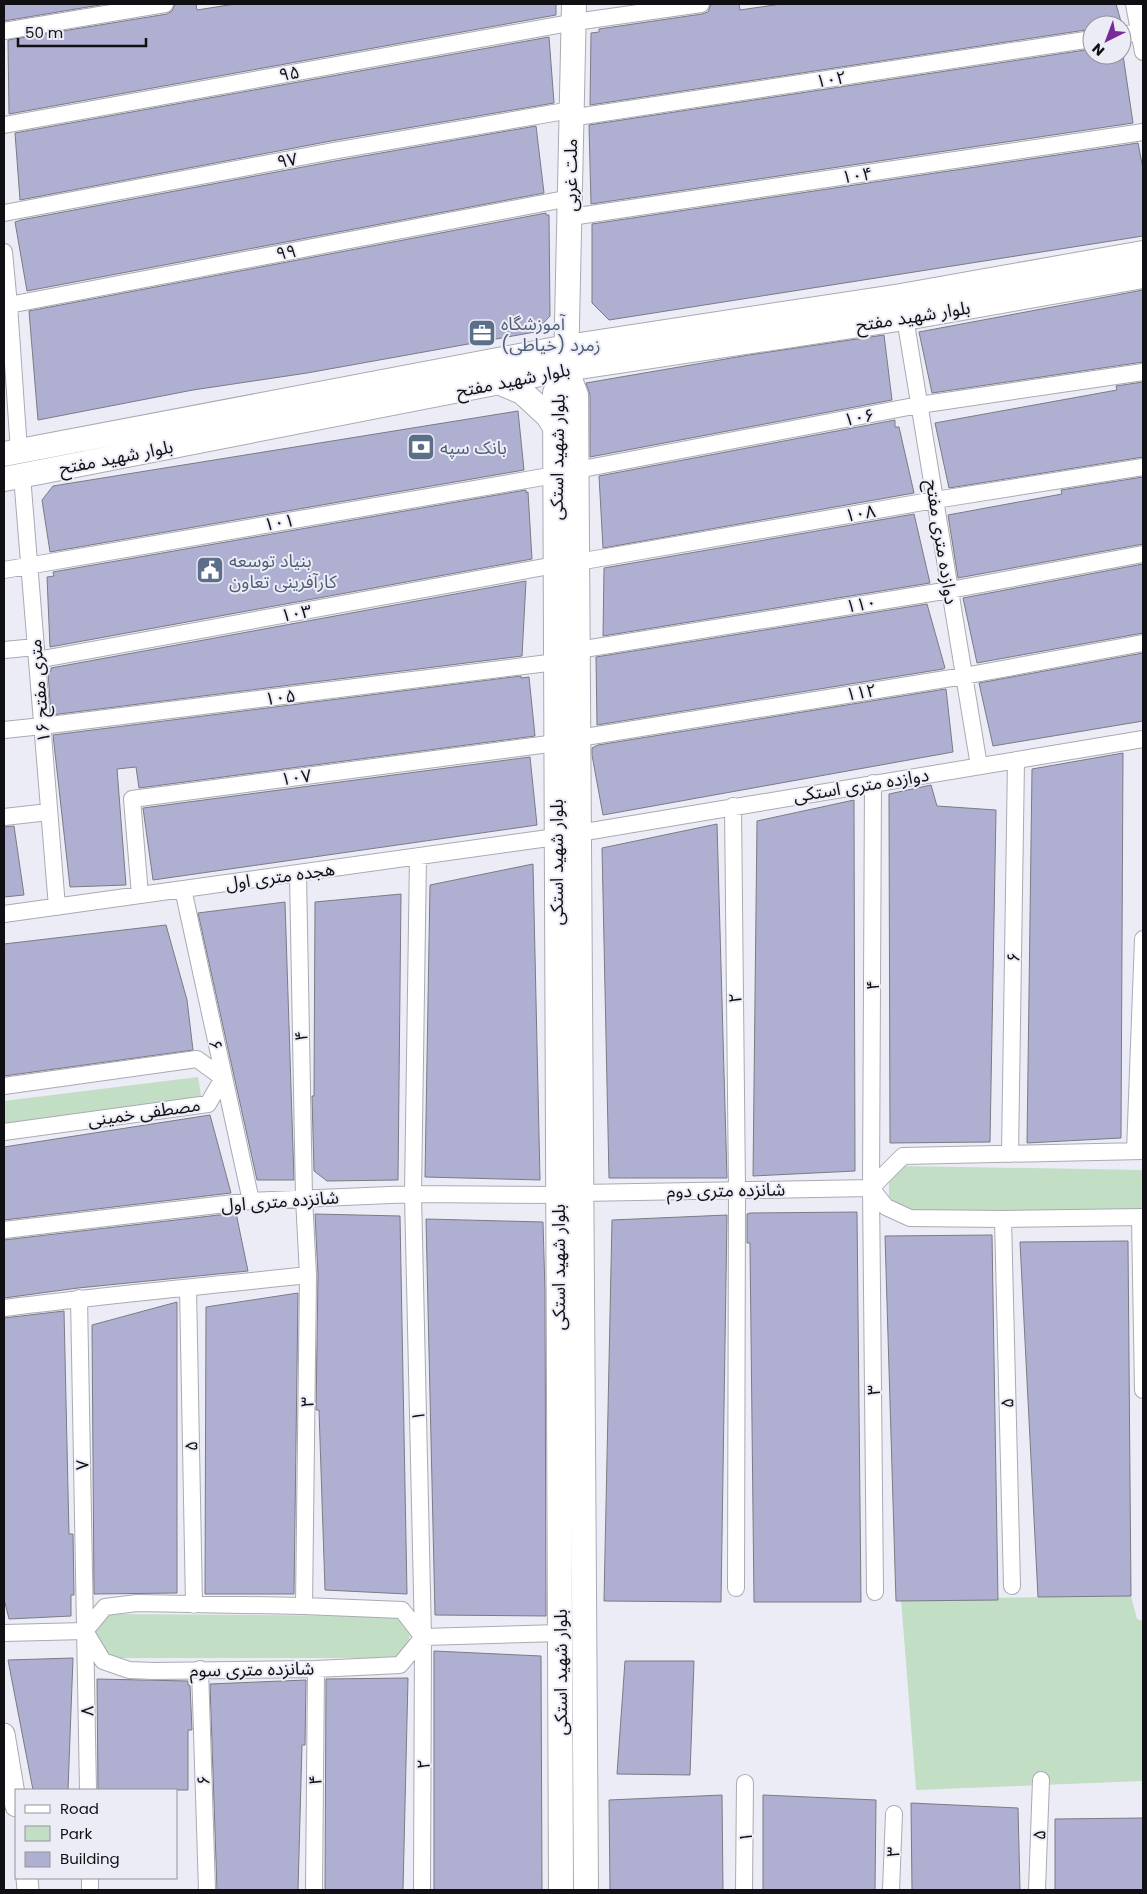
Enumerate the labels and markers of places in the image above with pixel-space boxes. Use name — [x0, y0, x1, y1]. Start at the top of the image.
place label: آموزشگاه زمرد (خیاطی) — [501, 311, 601, 357]
office icon: آموزشگاه زمرد (خیاطی) — [467, 318, 497, 348]
bank icon: بانک سپه — [406, 432, 436, 462]
place label: بانک سپه — [440, 435, 507, 460]
place label: بنیاد توسعه کارآفرینی تعاون — [229, 548, 337, 594]
public building icon: بنیاد توسعه کارآفرینی تعاون — [195, 555, 225, 585]

